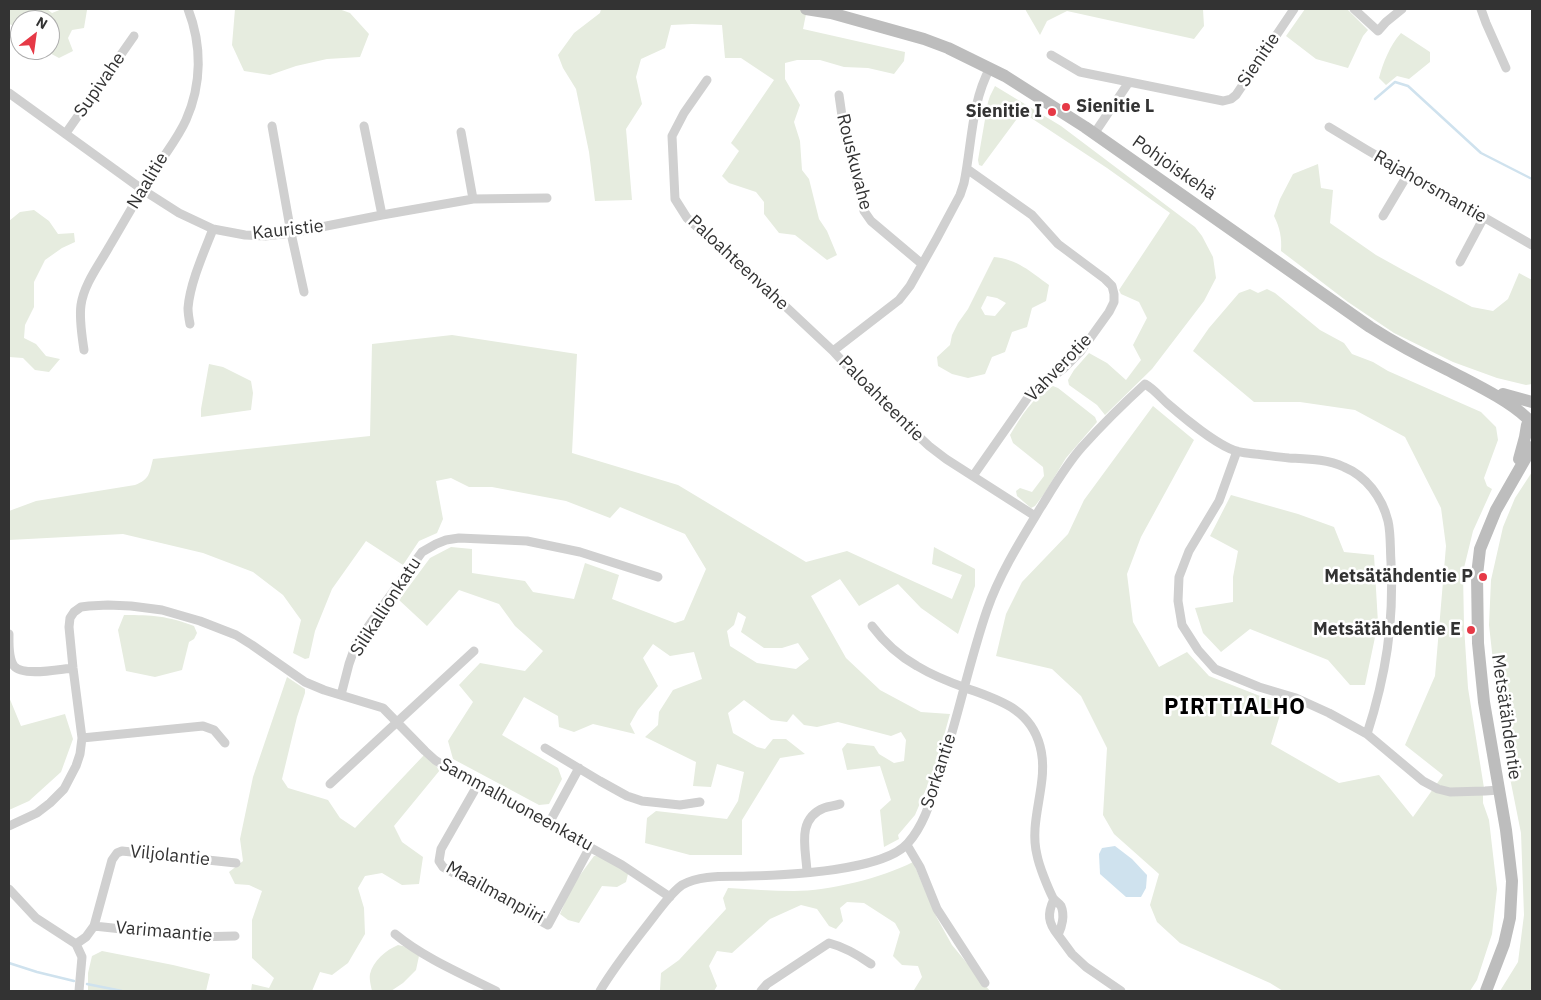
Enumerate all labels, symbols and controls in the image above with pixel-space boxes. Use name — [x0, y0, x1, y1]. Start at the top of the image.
north arrow — [10, 10, 60, 60]
text: N — [33, 13, 51, 33]
street label: Sienitie — [1233, 29, 1285, 91]
street label: Supivahe — [70, 48, 130, 122]
place label: Sienitie L — [1076, 96, 1154, 118]
place label: Sienitie I — [965, 101, 1042, 123]
marker: Sienitie L — [1060, 101, 1072, 113]
marker: Sienitie I — [1046, 106, 1058, 118]
street label: Rouskuvahe — [832, 112, 876, 212]
street label: Pohjoiskehä — [1128, 131, 1220, 205]
street label: Rajahorsmantie — [1370, 146, 1490, 228]
street label: Naalitie — [123, 149, 173, 213]
street label: Paloahteenvahe — [683, 211, 793, 315]
street label: Kauristie — [251, 216, 325, 244]
street label: Vahverotie — [1021, 330, 1097, 406]
street label: Paloahteentie — [834, 352, 928, 446]
street label: Silikallionkatu — [346, 554, 426, 660]
place label: Metsätähdentie P — [1324, 566, 1473, 588]
marker: Metsätähdentie P — [1477, 571, 1489, 583]
place label: Metsätähdentie E — [1313, 619, 1461, 641]
marker: Metsätähdentie E — [1465, 624, 1477, 636]
street label: Metsätähdentie — [1486, 653, 1526, 781]
district label: PIRTTIALHO — [1163, 695, 1307, 721]
street label: Sorkantie — [917, 731, 961, 811]
street label: Sammalhuoneenkatu — [435, 754, 597, 856]
street label: Viljolantie — [129, 841, 211, 871]
street label: Maailmanpiiri — [442, 857, 548, 929]
street label: Varimaantie — [115, 917, 213, 947]

